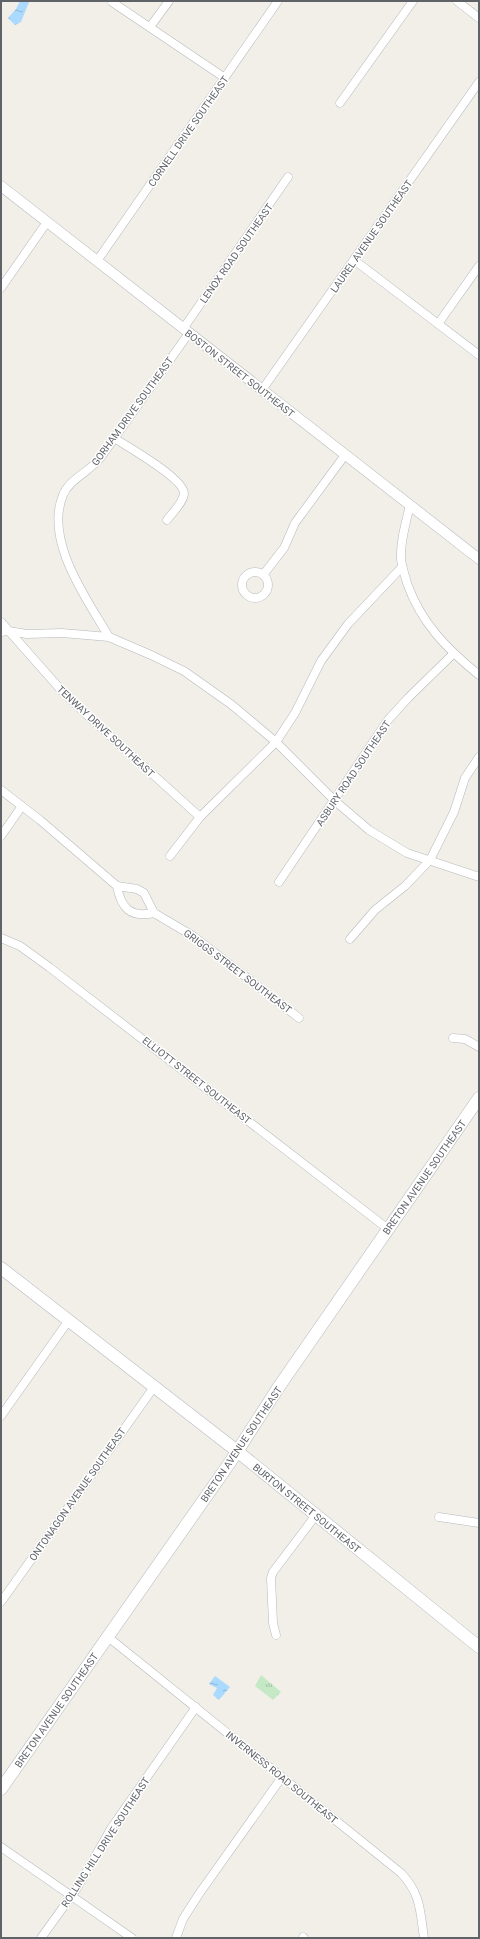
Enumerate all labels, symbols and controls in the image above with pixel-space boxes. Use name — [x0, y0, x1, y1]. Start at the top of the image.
street label: CORNELL DRIVE SOUTHEAST — [146, 74, 231, 189]
street label: LAUREL AVENUE SOUTHEAST — [328, 178, 415, 295]
street label: LENOX ROAD SOUTHEAST — [198, 201, 275, 305]
street label: BOSTON STREET SOUTHEAST — [183, 327, 297, 420]
street label: GORHAM DRIVE SOUTHEAST — [89, 355, 175, 468]
street label: TENWAY DRIVE SOUTHEAST — [55, 684, 156, 779]
street label: ASBURY ROAD SOUTHEAST — [314, 719, 393, 828]
street label: GRIGGS STREET SOUTHEAST — [182, 927, 294, 1016]
street label: ELLIOTT STREET SOUTHEAST — [140, 1035, 253, 1126]
street label: BRETON AVENUE SOUTHEAST — [381, 1118, 468, 1237]
street label: BRETON AVENUE SOUTHEAST — [199, 1384, 284, 1504]
street label: ONTONAGON AVENUE SOUTHEAST — [27, 1426, 128, 1563]
street label: BURTON STREET SOUTHEAST — [251, 1462, 363, 1555]
street label: BRETON AVENUE SOUTHEAST — [13, 1651, 100, 1770]
street label: INVERNESS ROAD SOUTHEAST — [224, 1729, 340, 1826]
street label: ROLLING HILL DRIVE SOUTHEAST — [59, 1775, 152, 1909]

